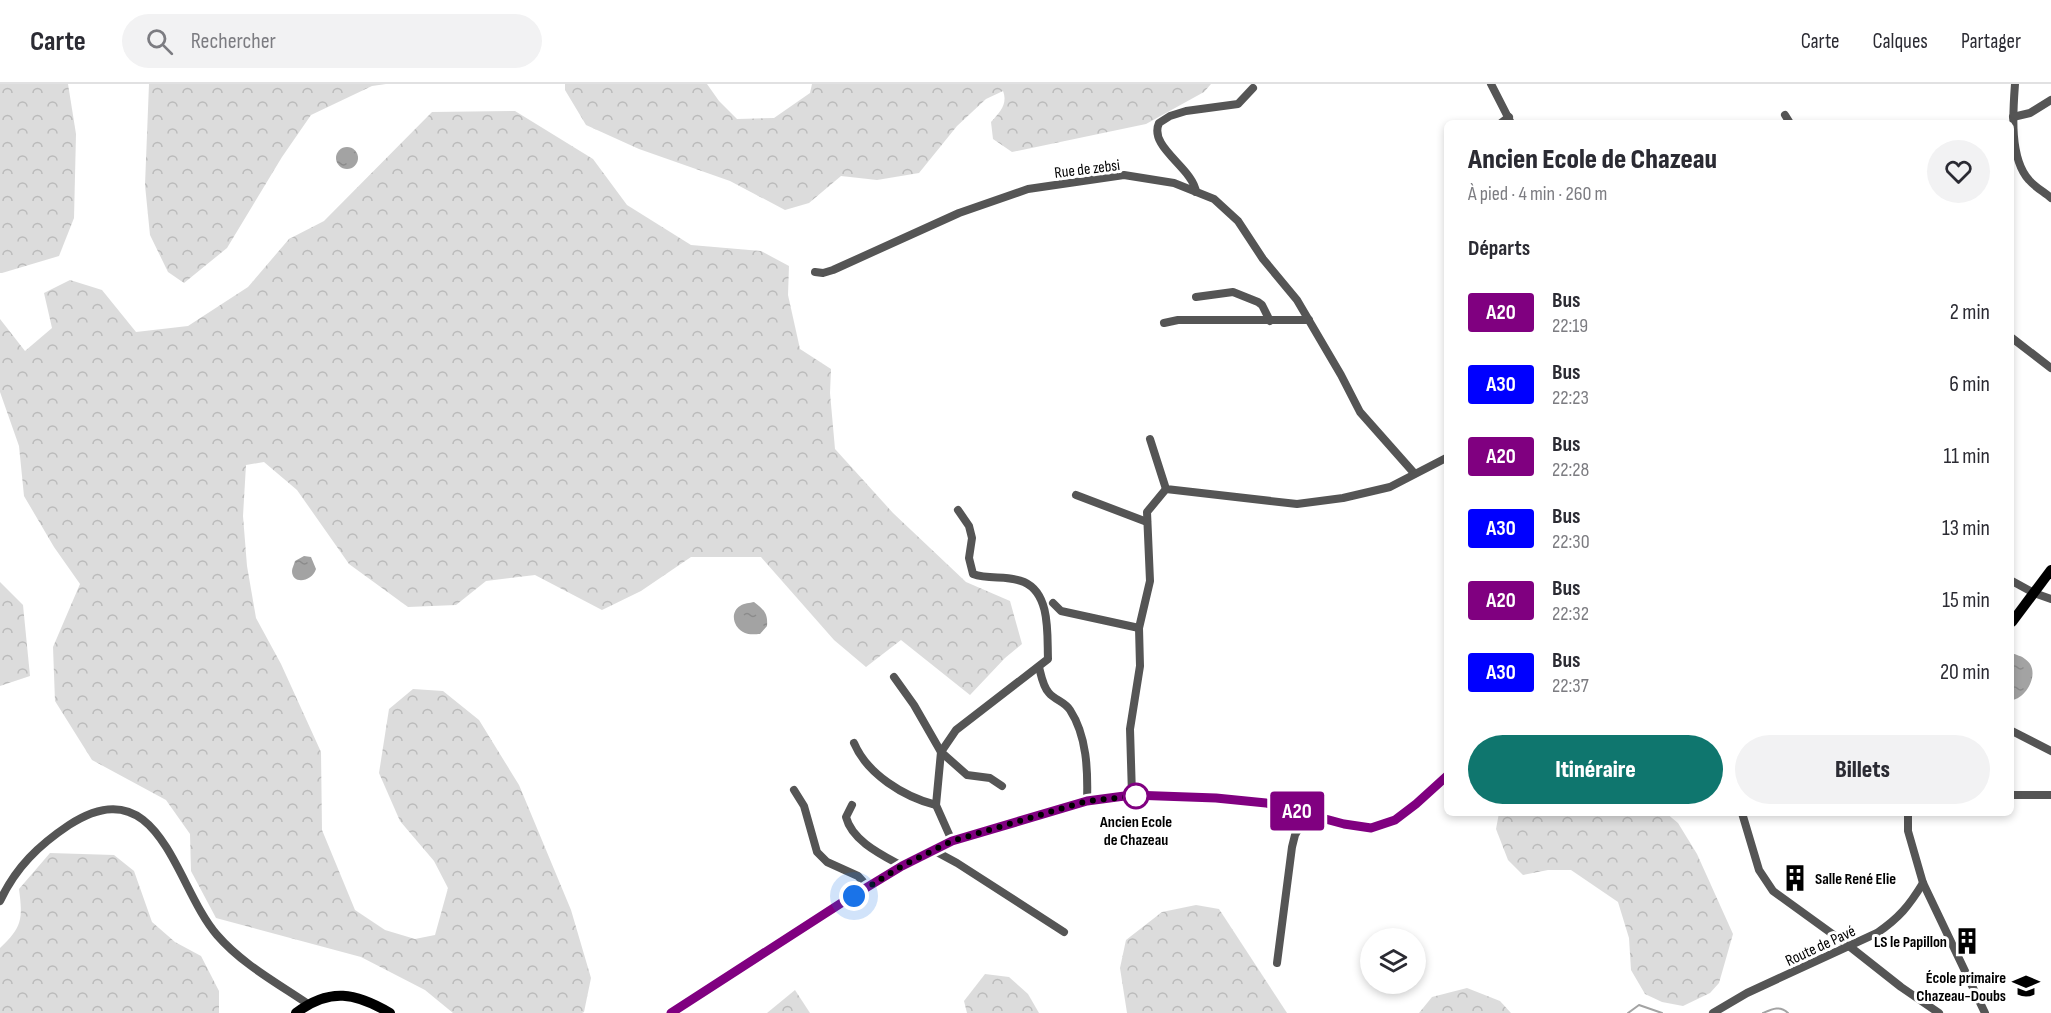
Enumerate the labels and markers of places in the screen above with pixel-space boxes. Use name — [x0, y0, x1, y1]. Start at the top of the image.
marker: Ancien Ecole de Chazeau — [1123, 783, 1149, 809]
place label: Ancien Ecole de Chazeau — [1099, 813, 1172, 850]
building icon: Salle René Elie — [1780, 863, 1810, 893]
place label: Salle René Elie — [1815, 870, 1896, 889]
building icon: LS le Papillon — [1952, 926, 1982, 956]
place label: LS le Papillon — [1874, 933, 1947, 952]
place label: École primaire Chazeau-Doubs — [1916, 969, 2006, 1006]
school or university icon: École primaire Chazeau-Doubs — [2011, 971, 2041, 1001]

